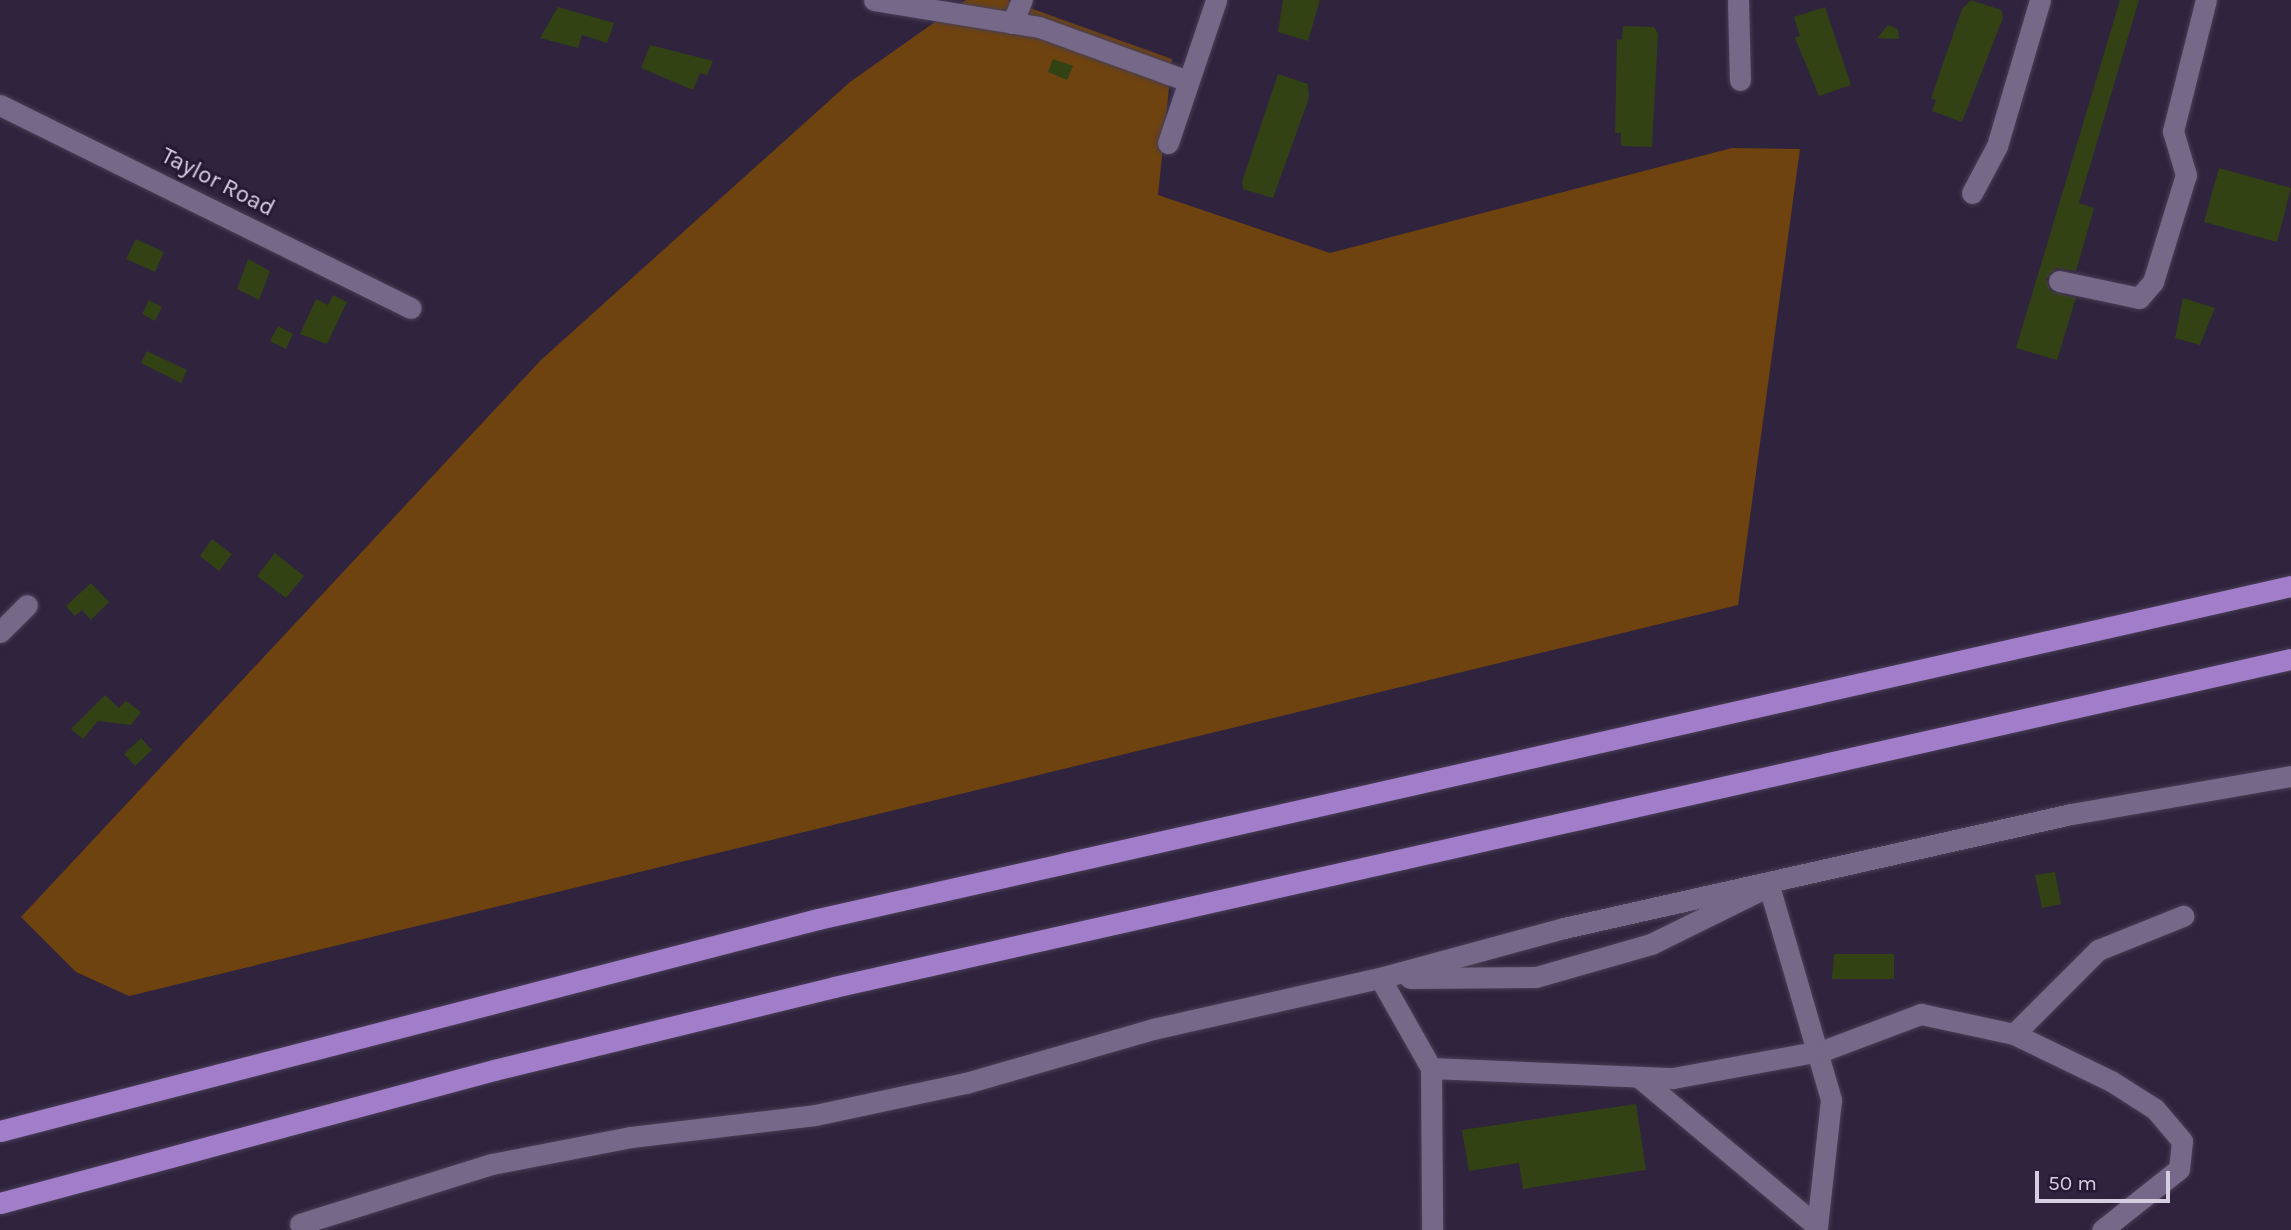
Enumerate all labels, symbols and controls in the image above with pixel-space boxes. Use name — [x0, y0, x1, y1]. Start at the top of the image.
street label: Taylor Road — [156, 141, 280, 223]
scale bar — [2039, 1156, 2174, 1200]
text: 50 m — [2048, 1171, 2097, 1195]

